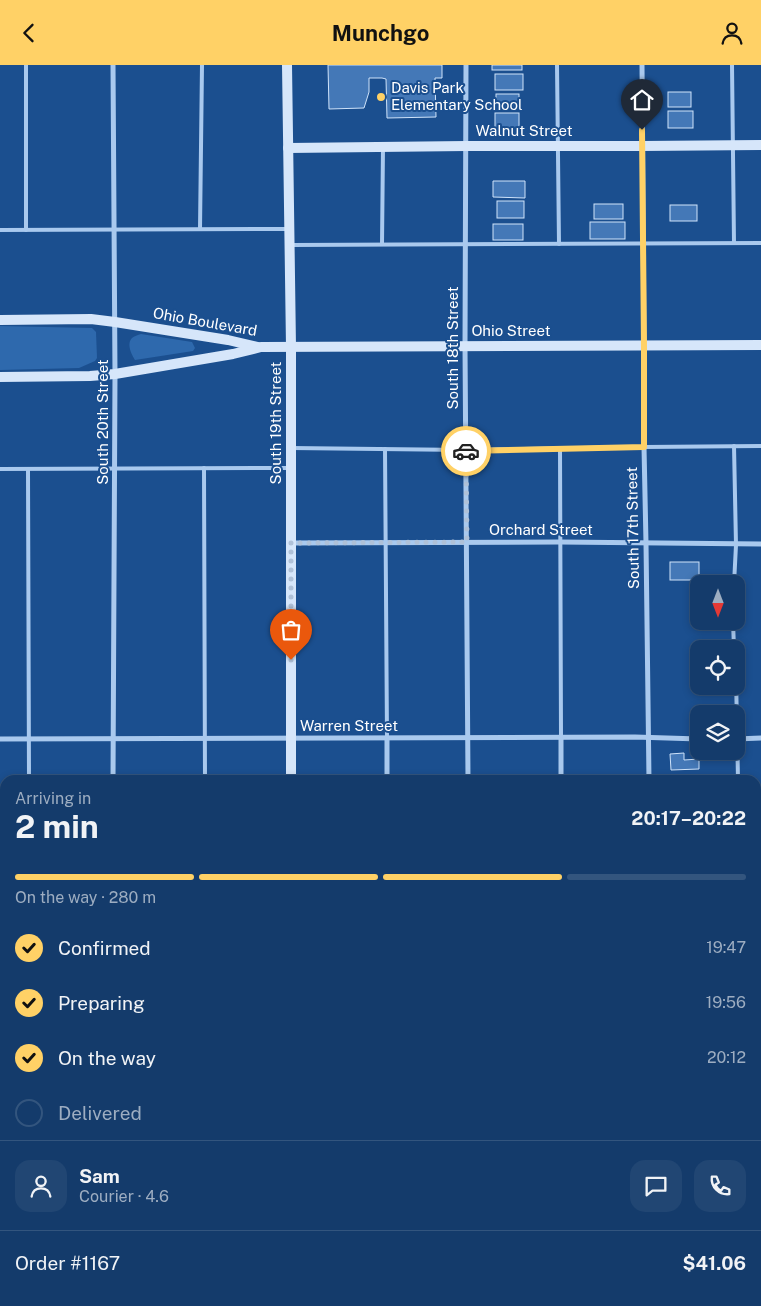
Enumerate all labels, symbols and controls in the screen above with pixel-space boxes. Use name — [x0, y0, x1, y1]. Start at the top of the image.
icon: back — [15, 19, 43, 47]
icon: person — [718, 19, 746, 47]
text: Munchgo — [332, 20, 429, 46]
place label: Davis Park Elementary School — [391, 79, 523, 113]
pin — [621, 79, 663, 130]
icon: home — [628, 86, 656, 114]
marker: Davis Park Elementary School — [375, 91, 387, 103]
street label: Walnut Street — [475, 122, 573, 139]
street label: South 18th Street — [444, 286, 461, 410]
street label: Ohio Boulevard — [152, 304, 259, 339]
street label: Ohio Street — [471, 322, 551, 339]
street label: South 20th Street — [94, 359, 111, 485]
street label: South 19th Street — [267, 361, 284, 484]
courier — [441, 426, 491, 476]
icon: car — [452, 437, 480, 465]
street label: South 17th Street — [623, 467, 642, 589]
street label: Orchard Street — [489, 521, 593, 538]
north arrow — [690, 575, 745, 630]
map controls — [690, 575, 745, 760]
pin — [270, 609, 312, 660]
icon: bag — [277, 616, 305, 644]
button: locate — [690, 640, 745, 695]
button: layers — [690, 705, 745, 760]
street label: Warren Street — [300, 717, 398, 734]
text: Arriving in — [15, 789, 91, 808]
text: 20:17–20:22 — [631, 807, 746, 829]
text: 2 min — [15, 808, 99, 845]
text: On the way · 280 m — [15, 888, 156, 907]
icon: check — [15, 934, 43, 962]
text: Confirmed — [58, 937, 151, 959]
text: 19:47 — [706, 938, 746, 957]
icon: check — [15, 989, 43, 1017]
text: Preparing — [58, 992, 145, 1014]
text: 19:56 — [706, 993, 746, 1012]
icon: check — [15, 1044, 43, 1072]
text: On the way — [58, 1047, 156, 1069]
text: 20:12 — [707, 1048, 746, 1067]
text: Delivered — [58, 1102, 142, 1124]
button: person — [15, 1160, 67, 1212]
button: chat — [630, 1160, 682, 1212]
button: phone — [694, 1160, 746, 1212]
text: Sam — [79, 1165, 120, 1187]
text: Courier · 4.6 — [79, 1187, 169, 1206]
text: Order #1167 — [15, 1252, 120, 1274]
text: $41.06 — [683, 1252, 746, 1274]

